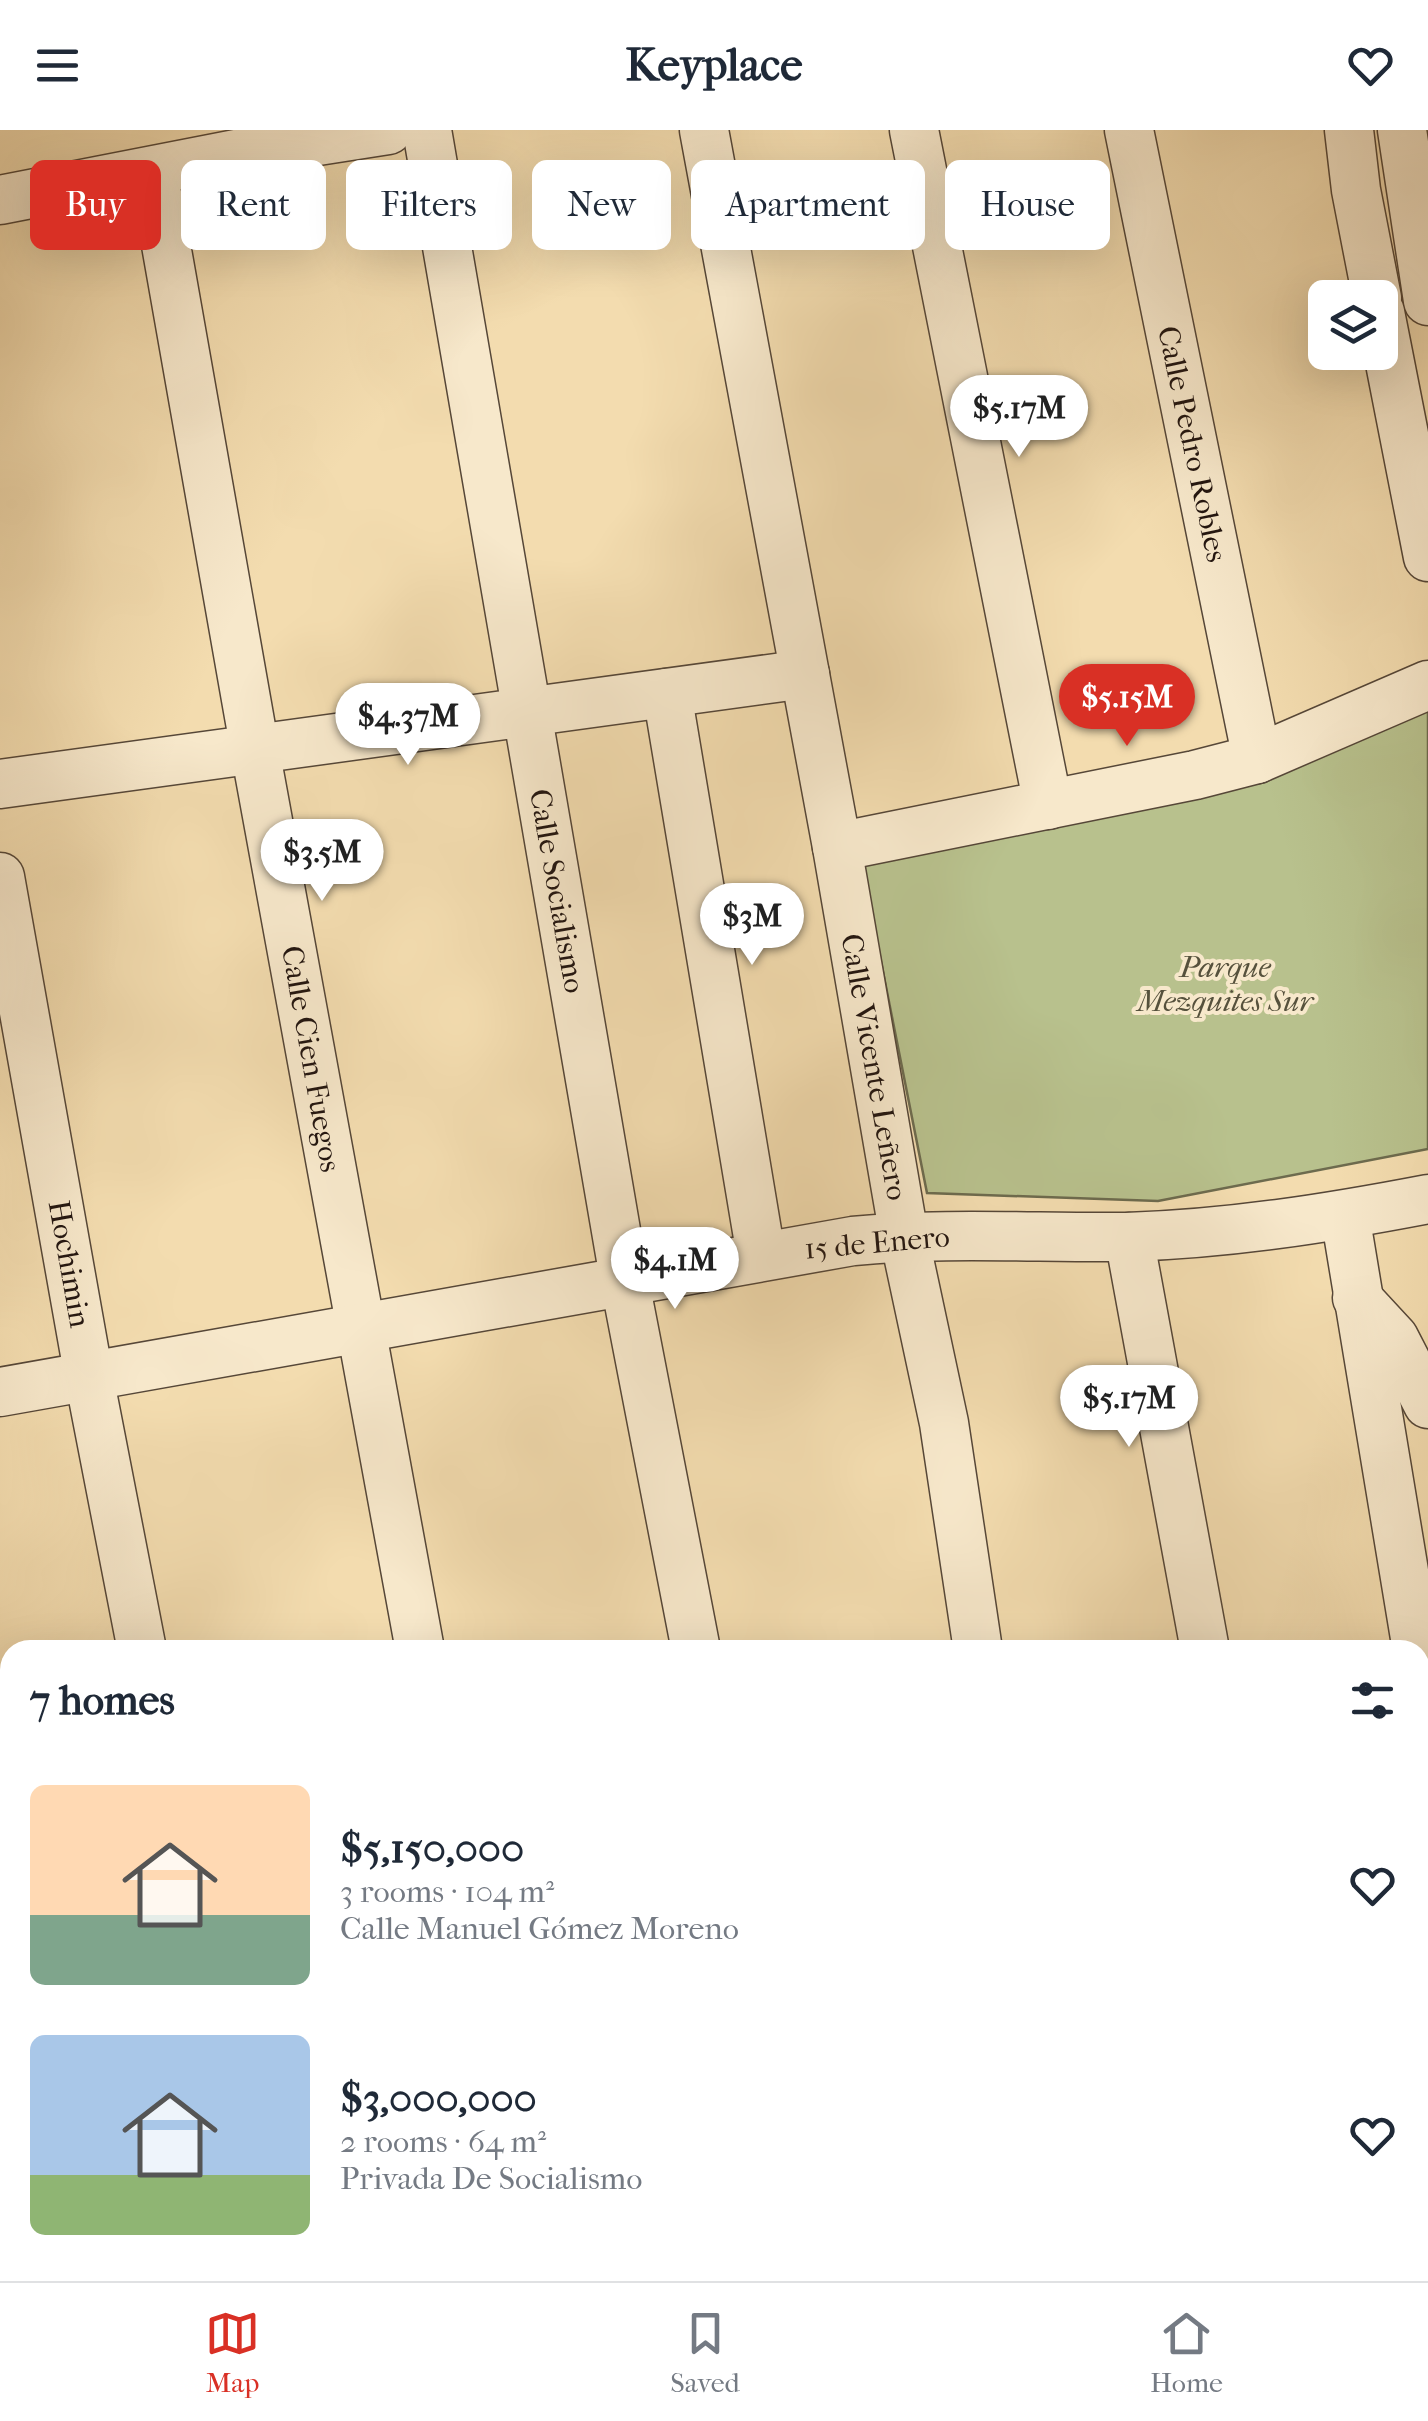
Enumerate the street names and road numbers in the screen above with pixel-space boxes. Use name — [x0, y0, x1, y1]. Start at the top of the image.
street label: Calle Pedro Robles — [1150, 323, 1234, 565]
street label: Calle Socialismo — [522, 786, 592, 996]
street label: Calle Vicente Leñero — [833, 931, 915, 1203]
street label: Calle Cien Fuegos — [274, 943, 348, 1175]
street label: Hochimin — [41, 1198, 98, 1331]
street label: 15 de Enero — [803, 1219, 951, 1267]

